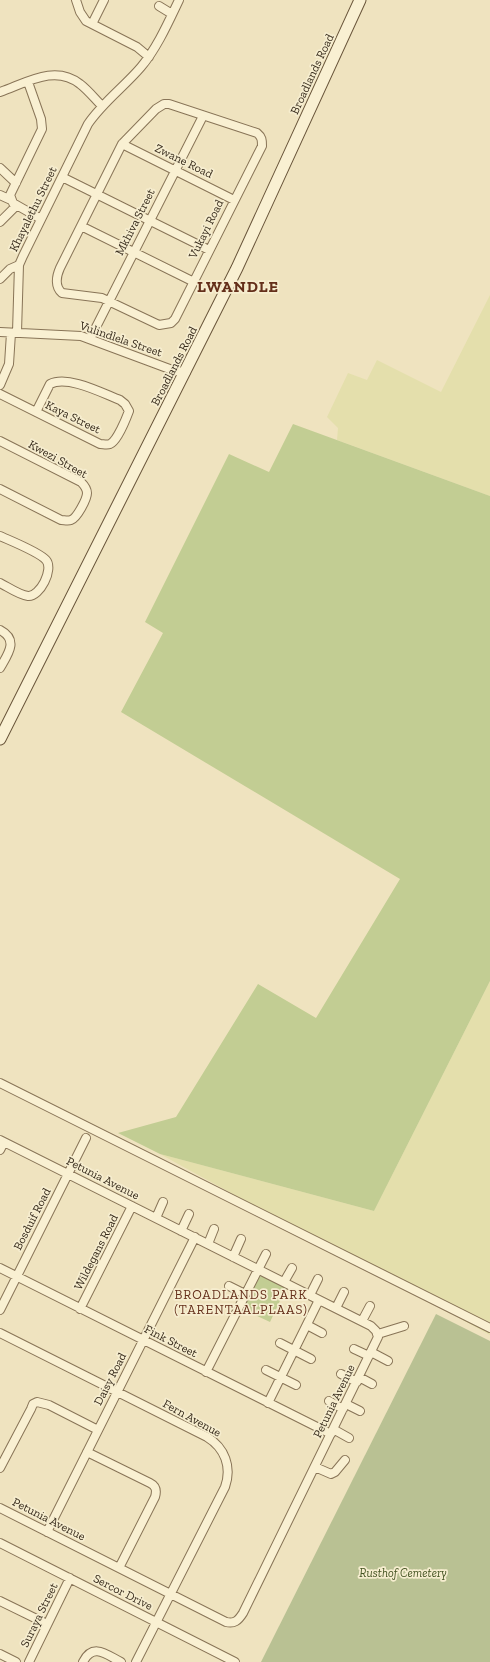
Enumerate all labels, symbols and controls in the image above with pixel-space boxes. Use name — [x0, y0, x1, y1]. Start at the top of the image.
street label: Broadlands Road — [287, 31, 337, 116]
street label: Zwane Road — [153, 141, 216, 181]
street label: Khayalethu Street — [6, 164, 60, 254]
street label: Mkhiva Street — [112, 186, 158, 258]
street label: Vukayi Road — [185, 197, 226, 262]
district label: LWANDLE — [197, 277, 279, 296]
street label: Vulindlela Street — [77, 318, 165, 360]
street label: Broadlands Road — [148, 324, 200, 408]
street label: Kaya Street — [43, 398, 103, 437]
street label: Kwezi Street — [26, 437, 90, 481]
street label: Petunia Avenue — [64, 1154, 142, 1203]
street label: Bosduif Road — [10, 1185, 54, 1252]
street label: Wildegans Road — [71, 1212, 121, 1292]
district label: BROADLANDS PARK (TARENTAALPLAAS) — [174, 1287, 308, 1317]
street label: Fink Street — [142, 1322, 200, 1361]
street label: Daisy Road — [91, 1350, 129, 1408]
street label: Petunia Avenue — [310, 1362, 358, 1440]
street label: Fern Avenue — [160, 1396, 224, 1440]
street label: Petunia Avenue — [10, 1495, 88, 1544]
park label: Rusthof Cemetery — [359, 1566, 447, 1580]
street label: Sercor Drive — [91, 1571, 155, 1613]
street label: Suraya Street — [17, 1580, 61, 1650]

